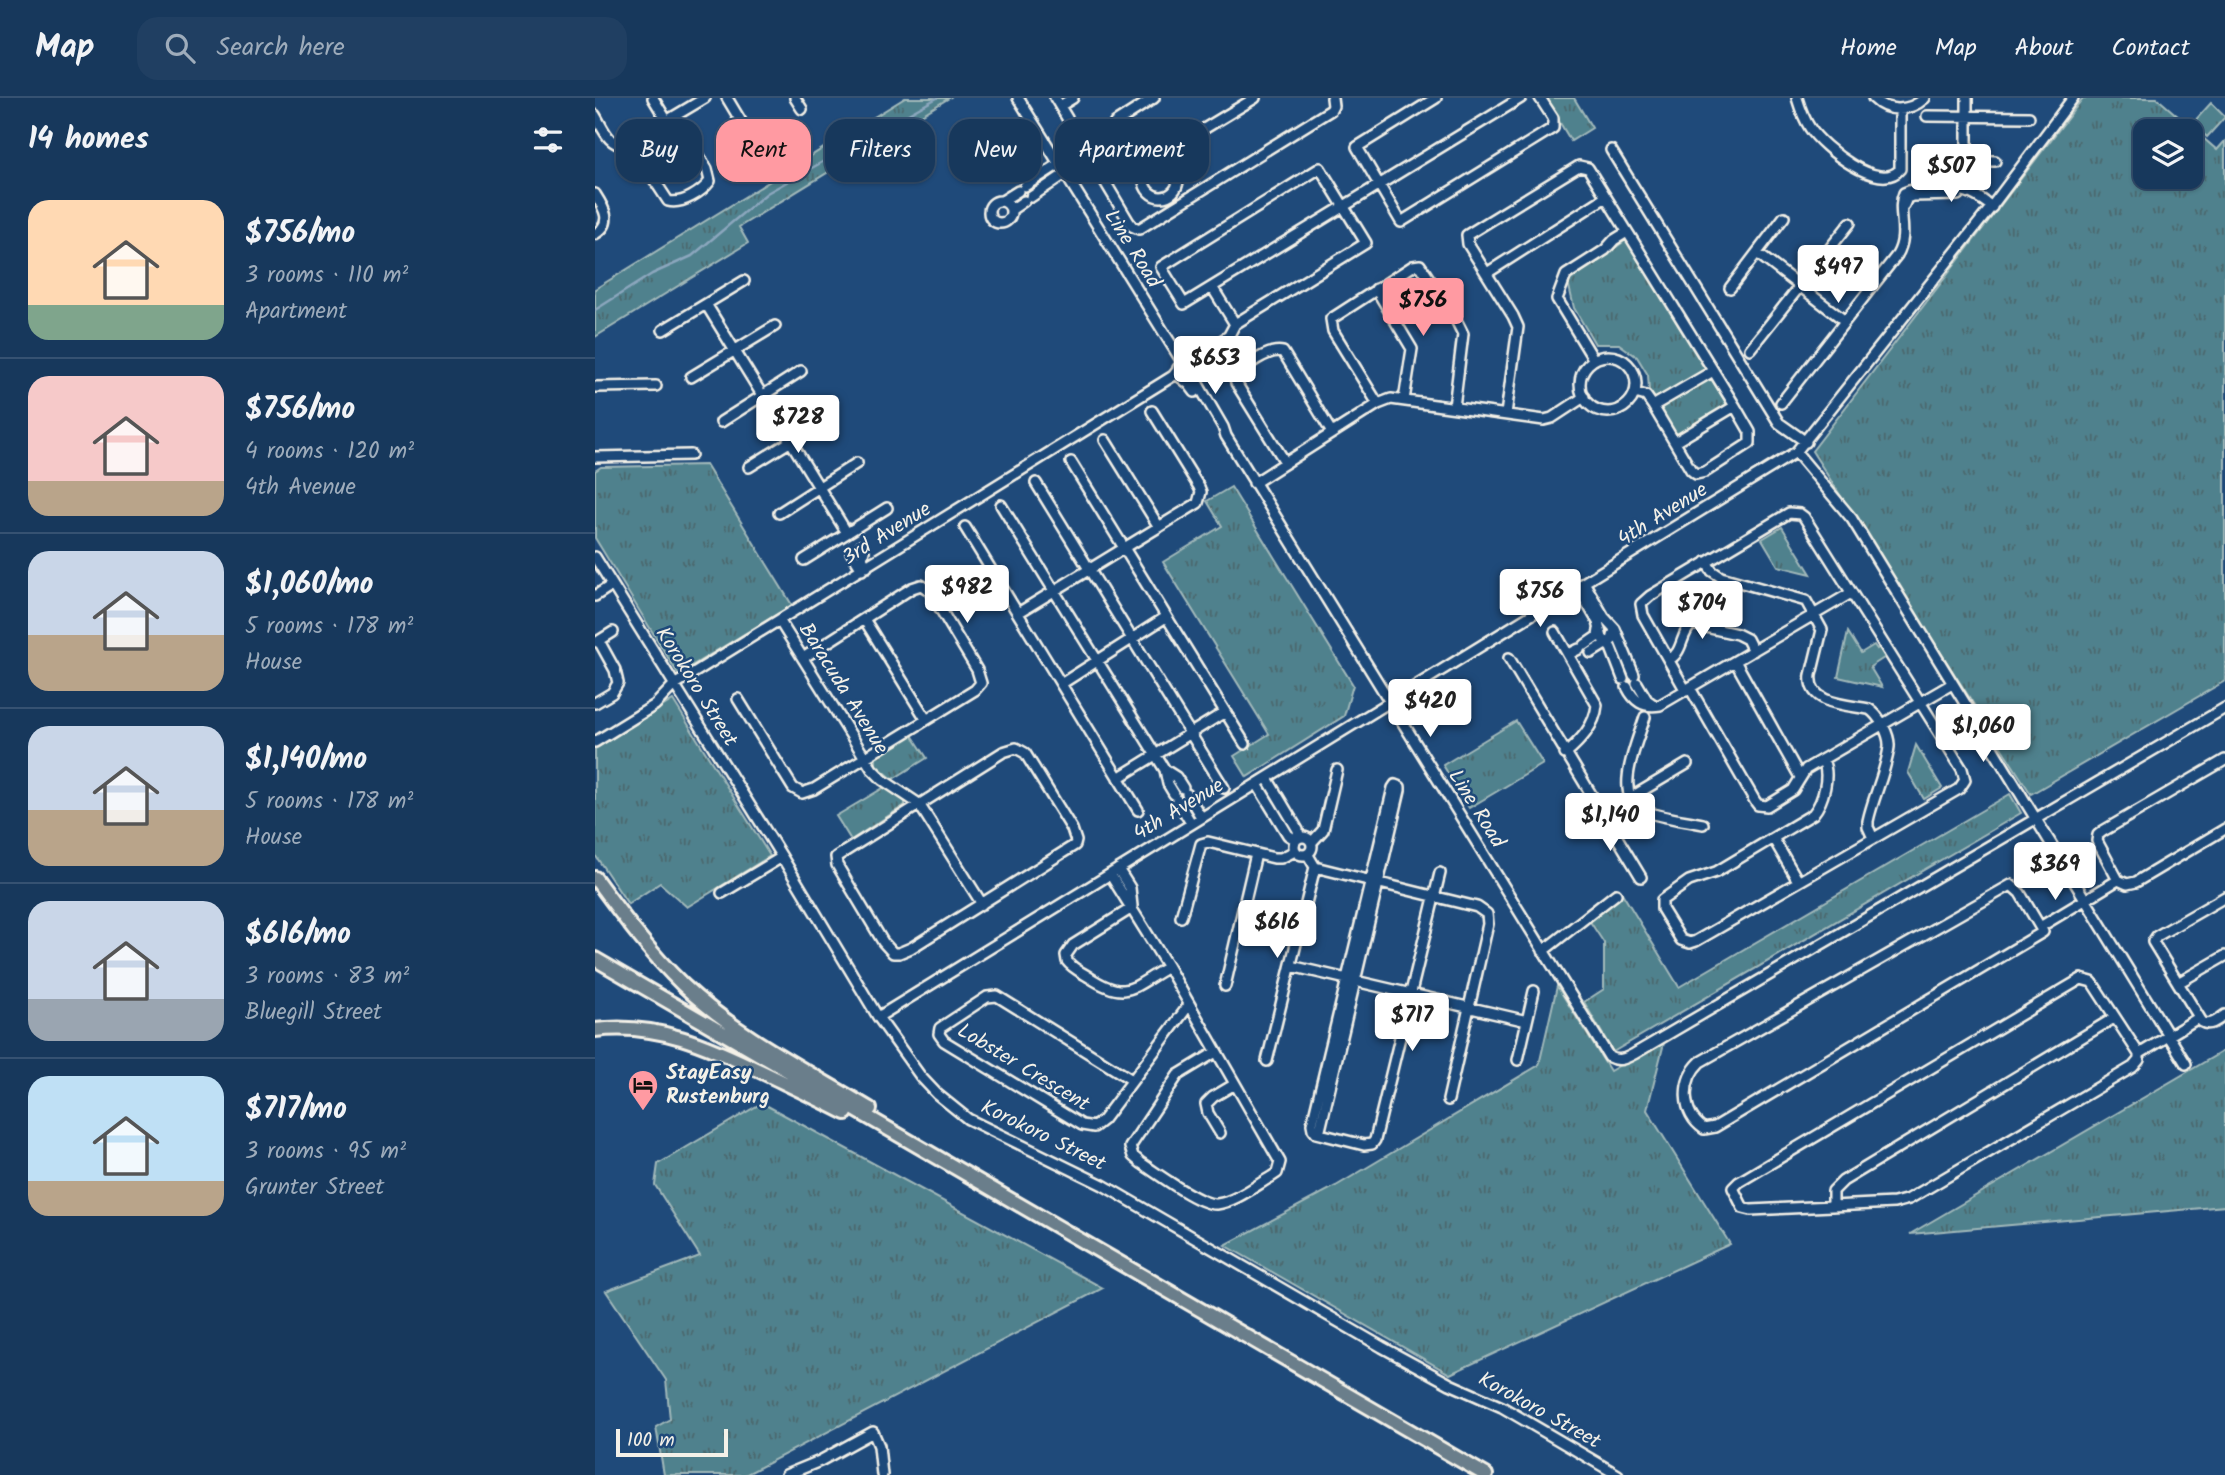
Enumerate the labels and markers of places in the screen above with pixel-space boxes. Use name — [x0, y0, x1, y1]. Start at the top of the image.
pin: $507 — [1910, 144, 1992, 204]
pin: $497 — [1797, 246, 1879, 305]
pin: $756 — [1382, 278, 1464, 338]
pin: $653 — [1174, 336, 1256, 396]
pin: $728 — [757, 396, 839, 455]
pin: $982 — [926, 566, 1008, 625]
pin: $756 — [1499, 570, 1581, 629]
pin: $704 — [1661, 582, 1743, 641]
pin: $420 — [1389, 680, 1471, 739]
pin: $1,060 — [1926, 704, 2040, 764]
pin: $1,140 — [1553, 794, 1667, 853]
pin: $369 — [2014, 842, 2096, 902]
pin: $616 — [1236, 900, 1318, 960]
pin: $717 — [1371, 993, 1453, 1053]
place label: StayEasy Rustenburg — [666, 1057, 770, 1114]
hotel icon: StayEasy Rustenburg — [626, 1068, 660, 1112]

